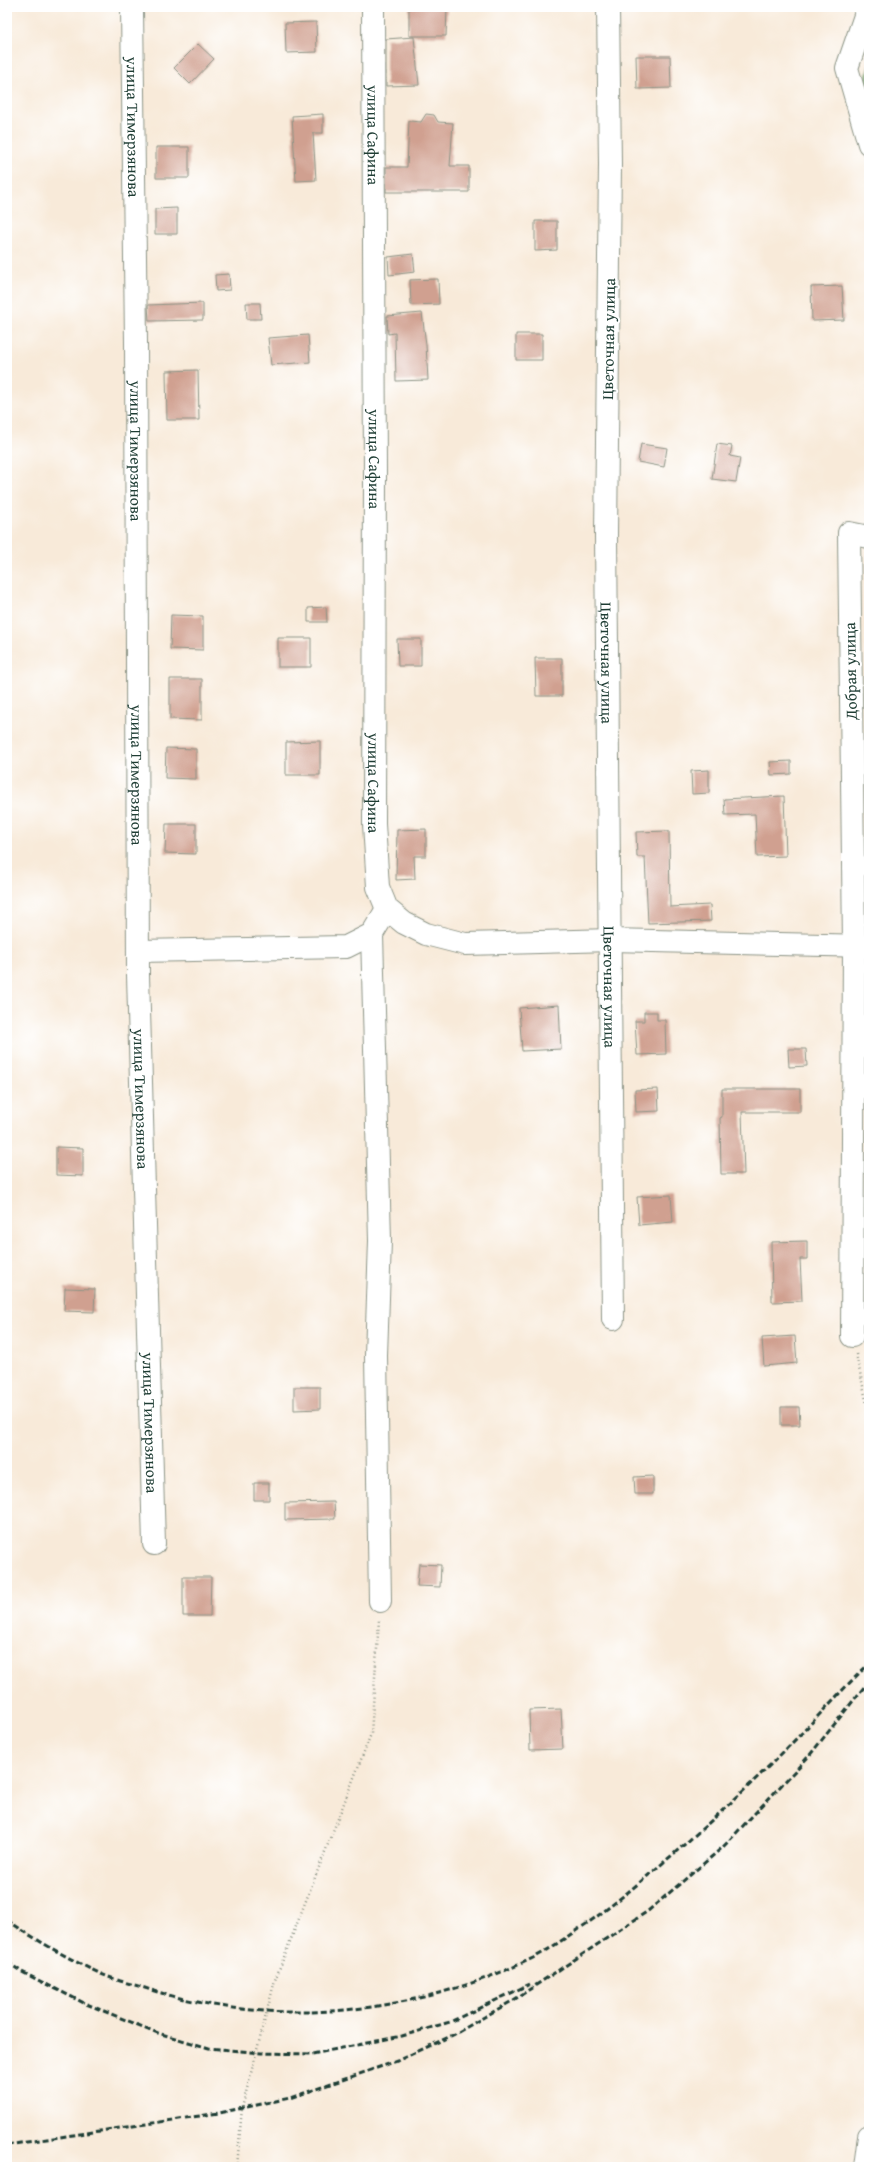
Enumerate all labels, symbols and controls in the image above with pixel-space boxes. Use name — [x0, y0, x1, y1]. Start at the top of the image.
street label: улица Тимерзянова — [121, 55, 146, 198]
street label: улица Сафина — [361, 84, 386, 186]
street label: Цветочная улица — [595, 278, 621, 400]
street label: улица Тимерзянова — [124, 380, 149, 522]
street label: улица Сафина — [363, 408, 387, 510]
street label: Цветочная улица — [595, 602, 620, 724]
street label: Добрая улица — [837, 622, 863, 721]
street label: улица Тимерзянова — [125, 704, 150, 846]
street label: улица Сафина — [362, 732, 387, 834]
street label: Цветочная улица — [597, 926, 623, 1048]
street label: улица Тимерзянова — [127, 1027, 155, 1170]
street label: улица Тимерзянова — [137, 1351, 165, 1494]

